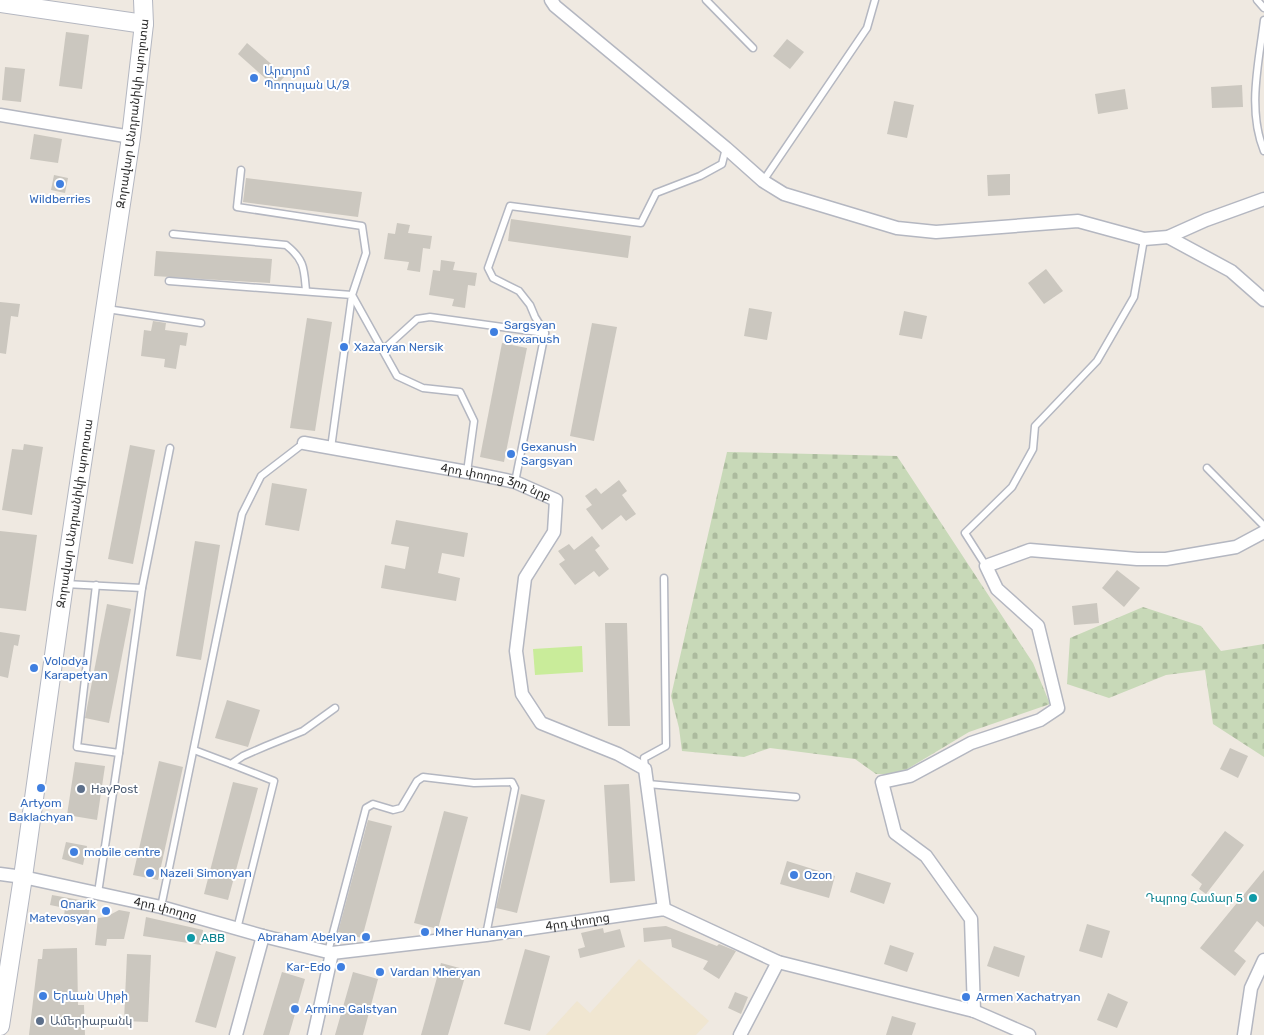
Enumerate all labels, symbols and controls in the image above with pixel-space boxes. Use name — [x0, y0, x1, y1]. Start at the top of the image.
street label: Զորավար Անդրանիկի պողոտա — [113, 18, 152, 209]
place label: Արտյոմ Պողոսյան Ա/Ձ — [264, 64, 350, 92]
marker: Արտյոմ Պողոսյան Ա/Ձ — [248, 72, 260, 84]
marker: Wildberries — [54, 178, 66, 190]
place label: Wildberries — [29, 192, 91, 206]
place label: Sargsyan Gexanush — [504, 318, 560, 346]
marker: Sargsyan Gexanush — [488, 326, 500, 338]
place label: Xazaryan Nersik — [354, 340, 444, 354]
marker: Xazaryan Nersik — [338, 341, 350, 353]
street label: Զորավար Անդրանիկի պողոտա — [54, 418, 96, 609]
place label: Gexanush Sargsyan — [521, 440, 577, 468]
marker: Gexanush Sargsyan — [505, 448, 517, 460]
street label: 4րդ փողոց 3րդ նրբ — [439, 460, 553, 504]
place label: Volodya Karapetyan — [44, 654, 108, 682]
marker: Volodya Karapetyan — [28, 662, 40, 674]
marker: Artyom Baklachyan — [35, 782, 47, 794]
place label: HayPost — [91, 782, 138, 796]
marker: HayPost — [75, 783, 87, 795]
place label: Artyom Baklachyan — [9, 796, 73, 824]
place label: mobile centre — [84, 845, 161, 859]
marker: mobile centre — [68, 846, 80, 858]
place label: Nazeli Simonyan — [160, 866, 252, 880]
marker: Nazeli Simonyan — [144, 867, 156, 879]
place label: Ozon — [804, 868, 832, 882]
marker: Ozon — [788, 869, 800, 881]
place label: Դպրոց Համար 5 — [1146, 891, 1243, 905]
marker: Դպրոց Համար 5 — [1247, 892, 1259, 904]
street label: 4րդ փողոց — [132, 894, 199, 924]
place label: Qnarik Matevosyan — [29, 897, 97, 925]
marker: Qnarik Matevosyan — [100, 905, 112, 917]
street label: 4րդ փողոց — [544, 910, 611, 933]
place label: Mher Hunanyan — [435, 925, 523, 939]
marker: Mher Hunanyan — [419, 926, 431, 938]
place label: Abraham Abelyan — [257, 930, 356, 944]
place label: ABB — [201, 931, 225, 945]
marker: Abraham Abelyan — [360, 931, 372, 943]
marker: ABB — [185, 932, 197, 944]
place label: Kar-Edo — [286, 960, 331, 974]
marker: Kar-Edo — [335, 961, 347, 973]
place label: Vardan Mheryan — [390, 965, 481, 979]
marker: Vardan Mheryan — [374, 966, 386, 978]
place label: Երևան Սիթի — [53, 989, 128, 1003]
marker: Երևան Սիթի — [37, 990, 49, 1002]
place label: Armen Xachatryan — [976, 990, 1080, 1004]
marker: Armen Xachatryan — [960, 991, 972, 1003]
place label: Armine Galstyan — [305, 1002, 397, 1016]
marker: Armine Galstyan — [289, 1003, 301, 1015]
place label: Ամերիաբանկ — [50, 1014, 133, 1028]
marker: Ամերիաբանկ — [34, 1015, 46, 1027]

